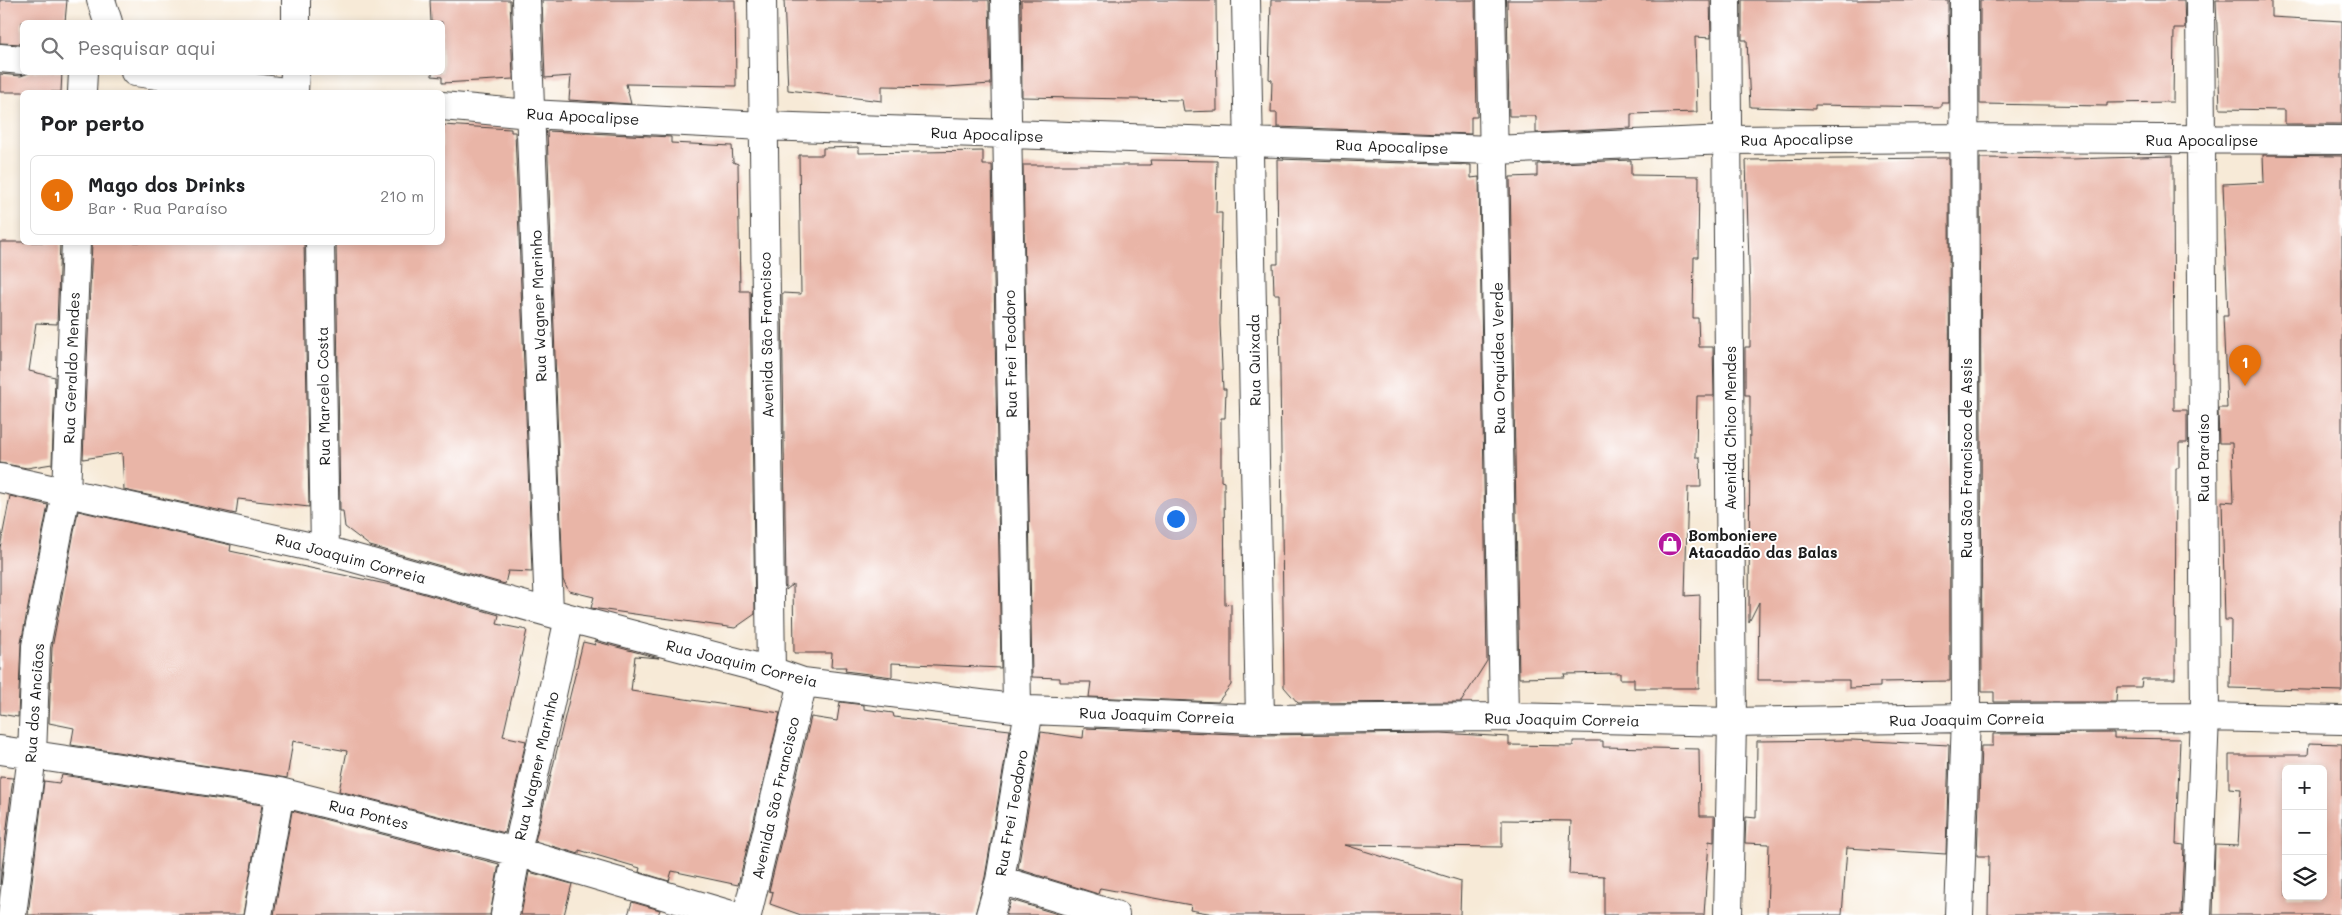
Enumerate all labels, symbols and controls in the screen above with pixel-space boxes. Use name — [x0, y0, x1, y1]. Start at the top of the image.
search box — [20, 20, 445, 75]
icon: search — [38, 34, 66, 62]
text: Pesquisar aqui — [78, 35, 216, 60]
street label: Rua Apocalipse — [526, 103, 640, 129]
text: Por perto — [40, 109, 144, 136]
street label: Rua Apocalipse — [930, 122, 1044, 146]
street label: Rua Apocalipse — [1740, 128, 1854, 150]
street label: Rua Apocalipse — [2146, 130, 2258, 150]
street label: Rua Apocalipse — [1335, 134, 1449, 158]
text: Mago dos Drinks — [88, 172, 245, 197]
text: 1 — [53, 185, 61, 206]
text: 210 m — [380, 185, 424, 206]
text: Bar · Rua Paraíso — [88, 197, 227, 218]
street label: Rua Wagner Marinho — [525, 230, 551, 382]
street label: Avenida São Francisco — [755, 252, 777, 418]
street label: Rua Orquídea Verde — [1487, 282, 1509, 434]
street label: Rua Frei Teodoro — [999, 290, 1021, 418]
street label: Rua Geraldo Mendes — [58, 292, 84, 444]
street label: Rua Quixada — [1243, 314, 1265, 406]
street label: Rua Marcelo Costa — [312, 326, 334, 466]
pin: 1 — [2229, 345, 2261, 386]
street label: Avenida Chico Mendes — [1720, 346, 1740, 510]
street label: Rua São Francisco de Assis — [1956, 358, 1976, 558]
street label: Rua Paraíso — [2193, 414, 2213, 502]
your location — [1163, 506, 1189, 532]
place label: Bomboniere Atacadão das Balas — [1688, 525, 1838, 562]
street label: Rua Joaquim Correia — [273, 528, 429, 588]
shop icon: Bomboniere Atacadão das Balas — [1657, 531, 1683, 557]
street label: Rua Joaquim Correia — [664, 634, 820, 692]
street label: Rua dos Anciãos — [20, 642, 48, 764]
street label: Rua Wagner Marinho — [509, 690, 563, 842]
street label: Rua Joaquim Correia — [1079, 702, 1235, 728]
street label: Rua Joaquim Correia — [1484, 708, 1640, 730]
street label: Rua Joaquim Correia — [1889, 708, 2045, 730]
street label: Avenida São Francisco — [747, 715, 803, 881]
street label: Rua Frei Teodoro — [990, 748, 1032, 878]
map controls — [2282, 765, 2327, 900]
button: + — [2282, 765, 2327, 810]
street label: Rua Pontes — [327, 794, 411, 834]
button: − — [2282, 810, 2327, 855]
button: layers — [2282, 855, 2327, 900]

